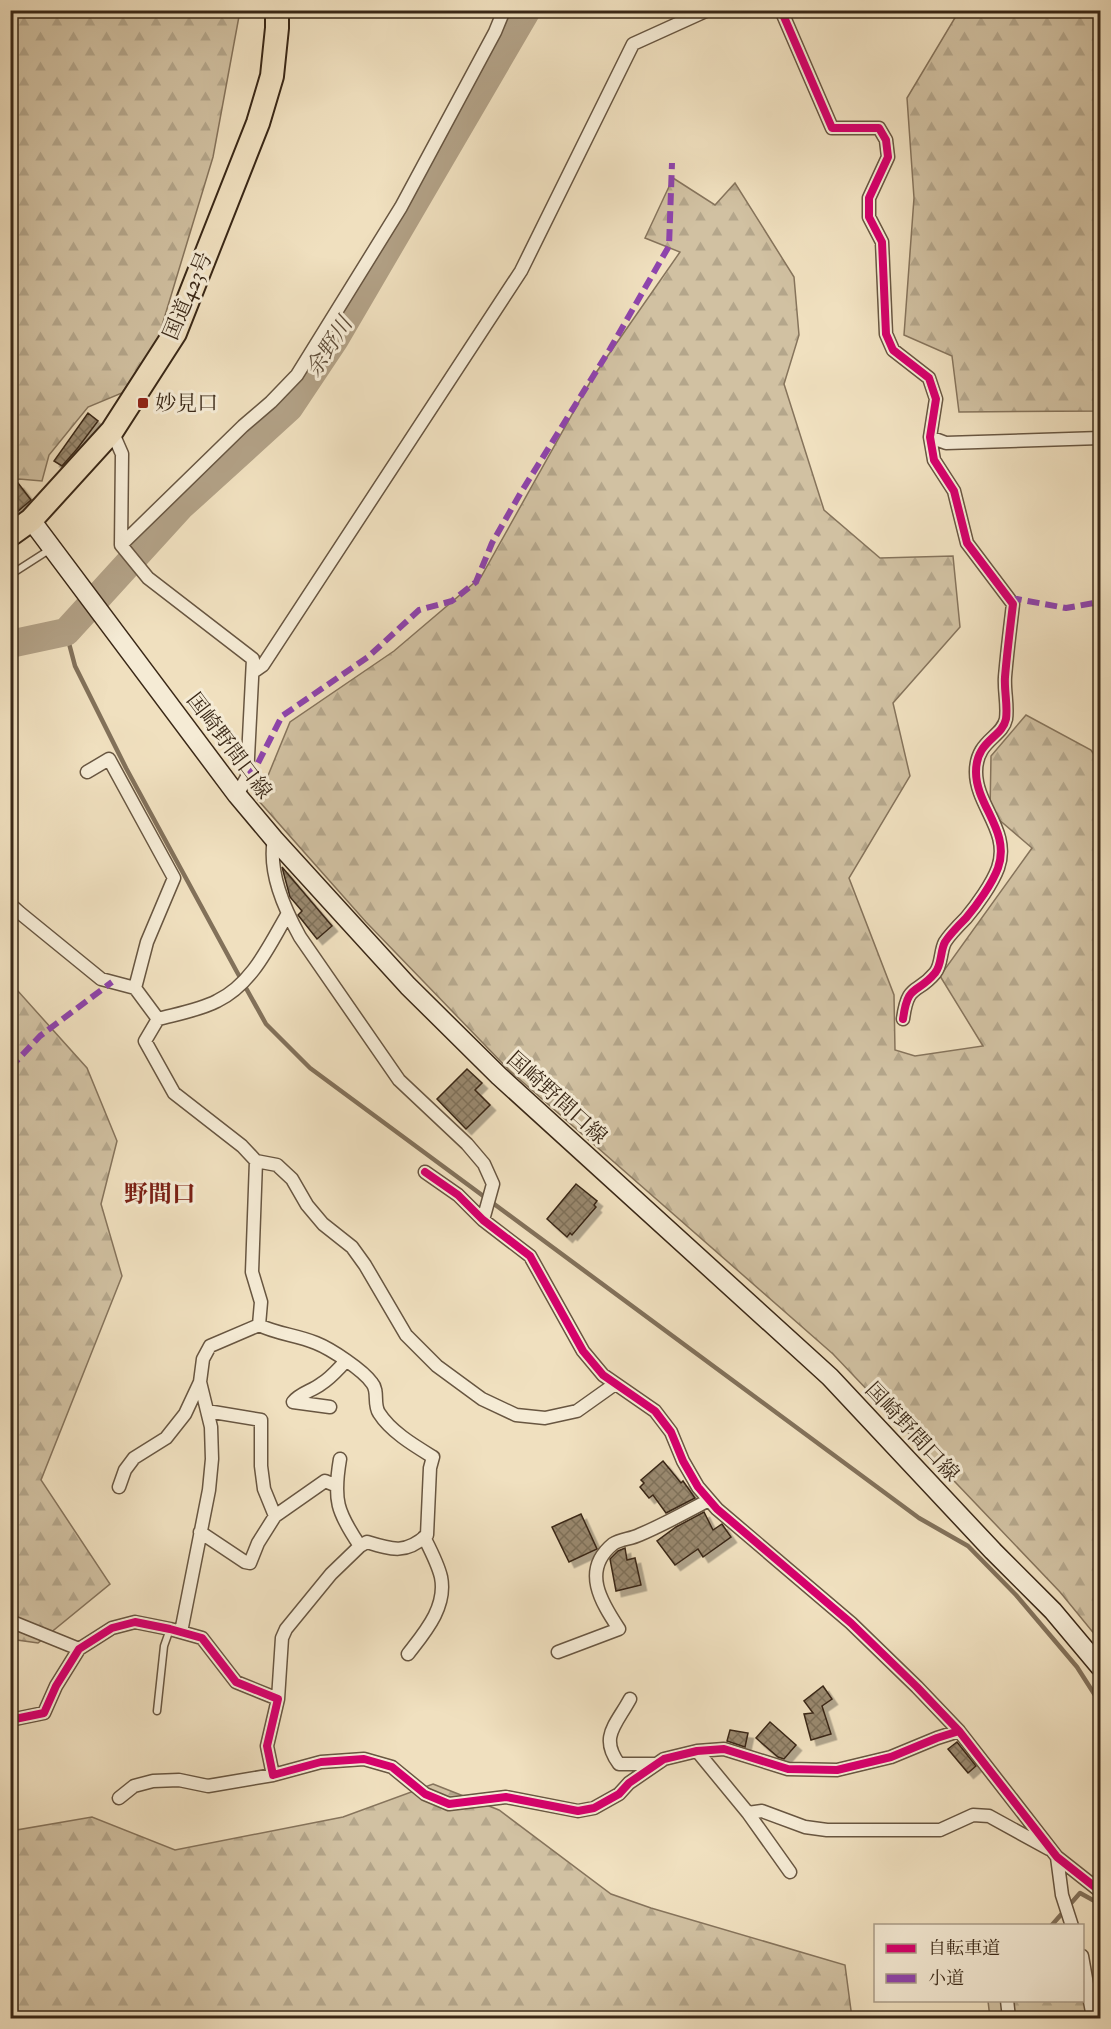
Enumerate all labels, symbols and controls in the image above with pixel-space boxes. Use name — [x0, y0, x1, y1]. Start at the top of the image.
street label: 国道423号 — [157, 248, 219, 344]
water label: 余野川 — [299, 310, 360, 382]
place label: 妙見口 — [155, 390, 218, 417]
marker: 妙見口 — [136, 396, 150, 410]
street label: 国崎野間口線 — [180, 688, 278, 804]
street label: 国崎野間口線 — [501, 1046, 613, 1150]
district label: 野間口 — [124, 1179, 196, 1210]
street label: 国崎野間口線 — [859, 1377, 965, 1487]
legend — [874, 1924, 1084, 2002]
text: 自転車道 — [928, 1937, 1000, 1960]
text: 小道 — [928, 1967, 964, 1990]

